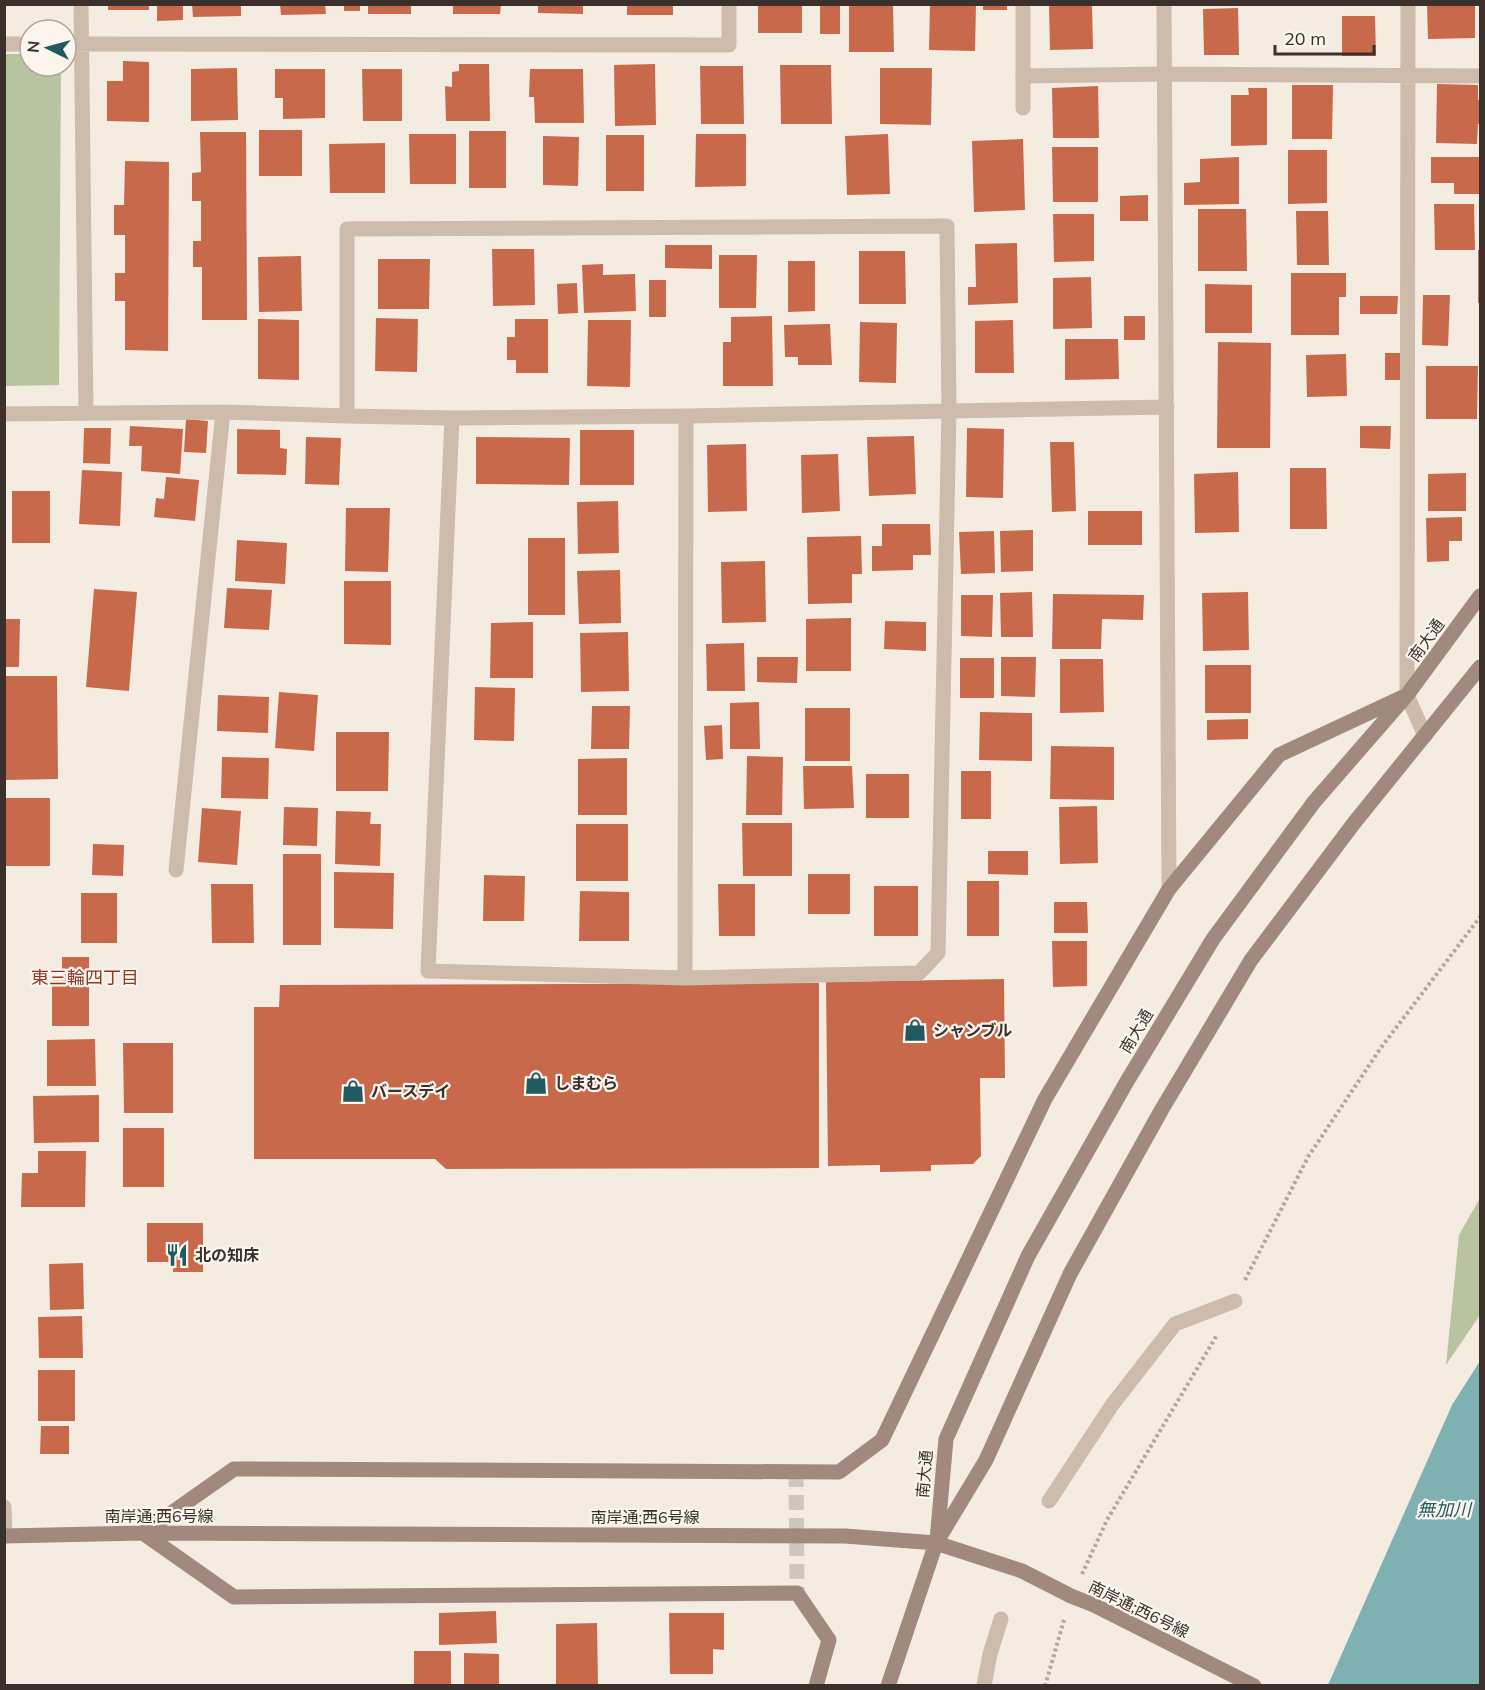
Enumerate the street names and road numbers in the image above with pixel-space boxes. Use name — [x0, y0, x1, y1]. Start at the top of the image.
street label: 南大通 — [1404, 615, 1448, 665]
street label: 南大通 — [1115, 1005, 1157, 1057]
street label: 南大通 — [912, 1449, 936, 1499]
street label: 南岸通;西6号線 — [104, 1506, 214, 1526]
street label: 南岸通;西6号線 — [590, 1507, 700, 1527]
street label: 南岸通;西6号線 — [1086, 1576, 1192, 1642]

